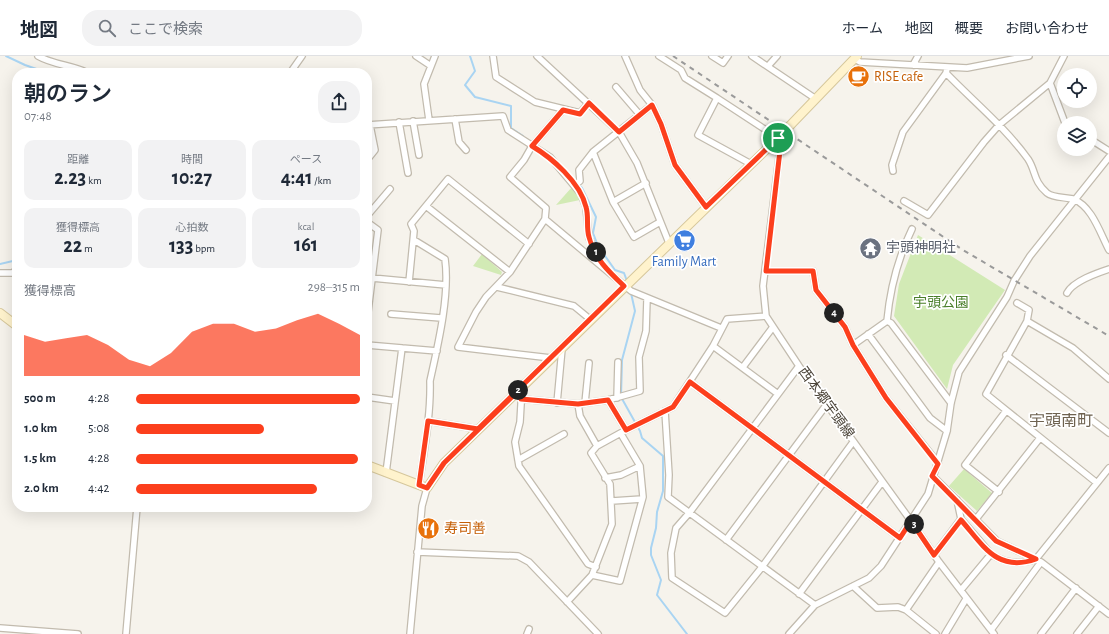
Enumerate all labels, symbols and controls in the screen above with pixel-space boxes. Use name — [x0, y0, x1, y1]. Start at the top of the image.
search box — [82, 10, 362, 46]
icon: search — [96, 17, 118, 39]
text: 地図 — [20, 21, 58, 40]
text: ここで検索 — [128, 22, 203, 37]
text: ホーム — [841, 22, 883, 36]
text: 地図 — [905, 22, 933, 36]
text: 概要 — [955, 22, 983, 36]
text: お問い合わせ — [1005, 22, 1089, 36]
cafe icon: RISE cafe — [846, 64, 872, 90]
map controls — [1057, 68, 1097, 156]
button: locate — [1057, 68, 1097, 108]
place label: RISE cafe — [874, 70, 923, 84]
button: share — [318, 81, 360, 123]
text: 朝のラン — [24, 83, 112, 105]
text: 07:48 — [24, 110, 52, 123]
button: layers — [1057, 116, 1097, 156]
pin — [761, 121, 795, 155]
icon: arrive — [767, 127, 789, 149]
text: 距離 — [67, 154, 89, 165]
text: 時間 — [181, 154, 203, 165]
text: ペース — [290, 154, 322, 165]
text: 2.23 — [54, 168, 86, 188]
text: 10:27 — [172, 168, 212, 188]
text: 4:41 — [281, 168, 313, 188]
text: km — [86, 175, 102, 186]
text: /km — [313, 175, 331, 186]
text: kcal — [298, 221, 314, 232]
text: 獲得標高 — [56, 222, 100, 233]
text: 心拍数 — [176, 222, 209, 233]
supermarket icon: Family Mart — [671, 227, 697, 253]
text: 161 — [294, 235, 318, 255]
temple icon: 宇頭神明社 — [857, 235, 883, 261]
text: 22 — [63, 236, 82, 256]
text: 133 — [169, 236, 193, 256]
place label: 宇頭神明社 — [886, 240, 956, 255]
pin: 1 — [586, 242, 606, 262]
text: m — [82, 243, 93, 254]
text: bpm — [193, 243, 215, 254]
text: 1 — [594, 246, 598, 257]
place label: Family Mart — [652, 255, 717, 269]
text: 298–315 m — [308, 281, 360, 294]
text: 獲得標高 — [24, 285, 76, 298]
park label: 宇頭公園 — [913, 295, 969, 310]
pin: 4 — [824, 303, 844, 323]
text: 4 — [831, 307, 837, 318]
street label: 西本郷宇頭線 — [796, 364, 857, 441]
pin: 2 — [508, 380, 528, 400]
text: 2 — [515, 384, 521, 395]
text: 500 m — [24, 392, 56, 405]
text: 4:28 — [88, 392, 109, 405]
district label: 宇頭南町 — [1029, 413, 1093, 429]
text: 1.0 km — [24, 422, 57, 435]
text: 5:08 — [88, 422, 109, 435]
text: 1.5 km — [24, 452, 56, 465]
text: 4:28 — [88, 452, 109, 465]
text: 2.0 km — [24, 482, 59, 495]
text: 4:42 — [88, 482, 109, 495]
pin: 3 — [904, 514, 924, 534]
restaurant icon: 寿司善 — [416, 516, 442, 542]
text: 3 — [912, 518, 916, 529]
place label: 寿司善 — [444, 521, 486, 536]

